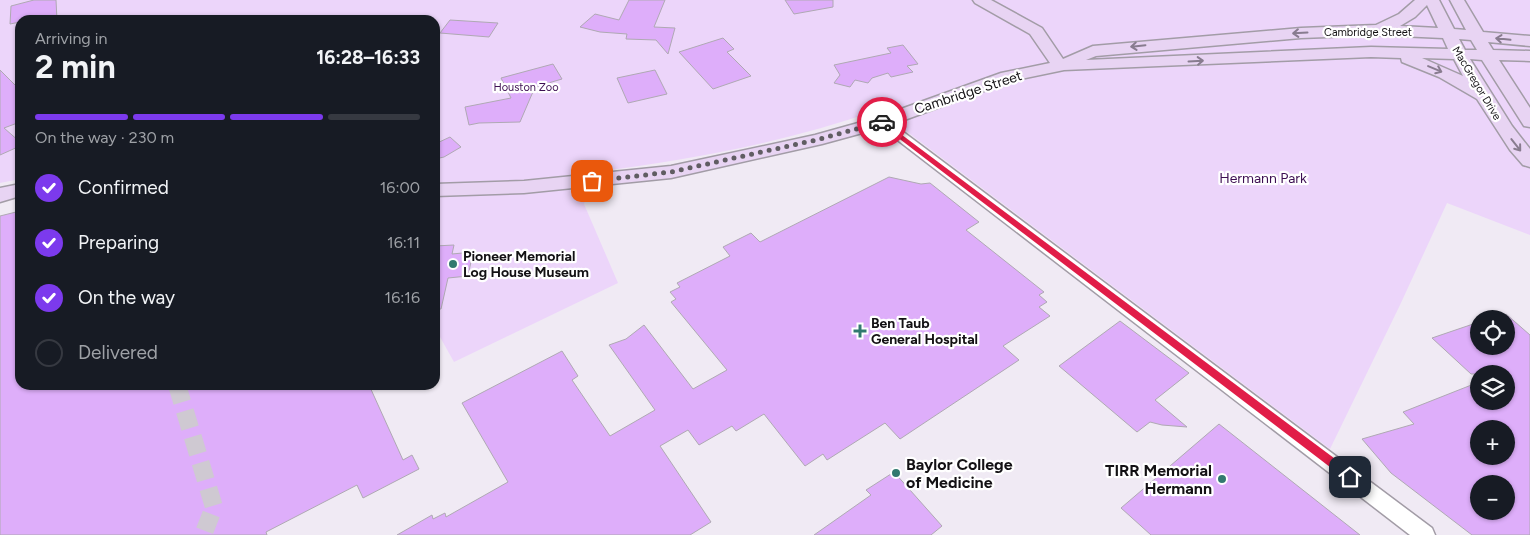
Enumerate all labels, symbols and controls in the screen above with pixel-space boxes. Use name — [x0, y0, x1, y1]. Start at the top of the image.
street label: Cambridge Street — [1324, 26, 1412, 39]
one-way arrow — [1292, 28, 1308, 37]
text: Arriving in — [35, 29, 107, 48]
one-way arrow — [1496, 34, 1512, 44]
one-way arrow — [1131, 41, 1147, 51]
street label: MacGregor Drive — [1449, 44, 1504, 122]
text: 16:28–16:33 — [316, 46, 420, 69]
text: 2 min — [35, 48, 116, 86]
one-way arrow — [1188, 56, 1204, 65]
one-way arrow — [1427, 64, 1442, 74]
street label: Cambridge Street — [912, 67, 1024, 118]
park label: Houston Zoo — [493, 81, 559, 94]
courier — [857, 97, 907, 147]
icon: car — [868, 108, 896, 136]
text: On the way · 230 m — [35, 128, 174, 147]
one-way arrow — [1511, 138, 1522, 151]
pin — [571, 160, 613, 202]
icon: bag — [578, 167, 606, 195]
park label: Hermann Park — [1219, 170, 1307, 187]
icon: check — [35, 174, 63, 202]
text: Confirmed — [78, 176, 169, 199]
text: 16:00 — [380, 178, 420, 197]
icon: check — [35, 229, 63, 257]
text: Preparing — [78, 231, 159, 254]
text: 16:11 — [387, 233, 420, 252]
place label: Pioneer Memorial Log House Museum — [463, 248, 589, 281]
marker: Pioneer Memorial Log House Museum — [447, 258, 459, 270]
icon: check — [35, 284, 63, 312]
text: On the way — [78, 286, 175, 309]
text: 16:16 — [385, 288, 420, 307]
map controls — [1470, 310, 1515, 520]
button: locate — [1470, 310, 1515, 355]
place label: Ben Taub General Hospital — [871, 315, 978, 348]
marker: Ben Taub General Hospital — [853, 324, 867, 338]
text: Delivered — [78, 341, 158, 364]
button: layers — [1470, 365, 1515, 410]
button: + — [1470, 420, 1515, 465]
place label: Baylor College of Medicine — [906, 455, 1013, 492]
pin — [1329, 456, 1371, 498]
place label: TIRR Memorial Hermann — [1105, 461, 1212, 498]
icon: home — [1336, 463, 1364, 491]
marker: Baylor College of Medicine — [890, 467, 902, 479]
marker: TIRR Memorial Hermann — [1216, 473, 1228, 485]
button: − — [1470, 475, 1515, 520]

